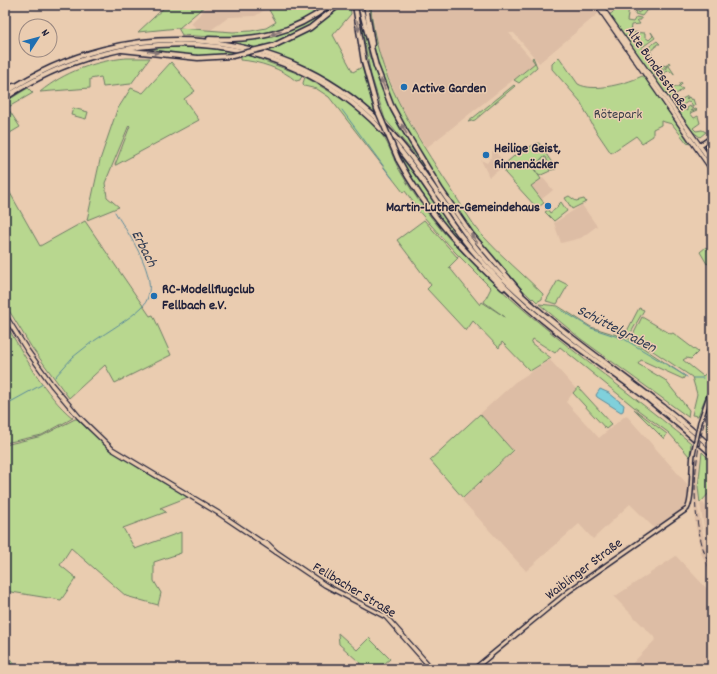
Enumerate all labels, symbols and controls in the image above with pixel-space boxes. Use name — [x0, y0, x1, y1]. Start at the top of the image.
north arrow — [18, 18, 58, 58]
one-way arrow — [355, 20, 361, 32]
street label: Alte Bundesstraße — [620, 23, 693, 115]
text: N — [36, 26, 53, 41]
one-way arrow — [270, 30, 282, 36]
one-way arrow — [147, 49, 159, 55]
one-way arrow — [379, 77, 385, 89]
place label: Active Garden — [412, 79, 487, 99]
marker: Active Garden — [399, 82, 409, 92]
park label: Rötepark — [594, 105, 642, 125]
one-way arrow — [400, 123, 407, 134]
place label: Heilige Geist, Rinnenäcker — [494, 139, 561, 175]
marker: Heilige Geist, Rinnenäcker — [481, 150, 491, 160]
place label: Martin-Luther-Gemeindehaus — [386, 198, 540, 218]
marker: Martin-Luther-Gemeindehaus — [543, 201, 553, 211]
water label: Erbach — [125, 227, 162, 272]
one-way arrow — [470, 232, 479, 243]
place label: RC-Modellflugclub Fellbach e.V. — [162, 280, 255, 316]
marker: RC-Modellflugclub Fellbach e.V. — [149, 291, 159, 301]
water label: Schüttelgraben — [573, 300, 661, 360]
street label: Waiblinger Straße — [541, 534, 627, 605]
street label: Fellbacher Straße — [308, 558, 400, 624]

